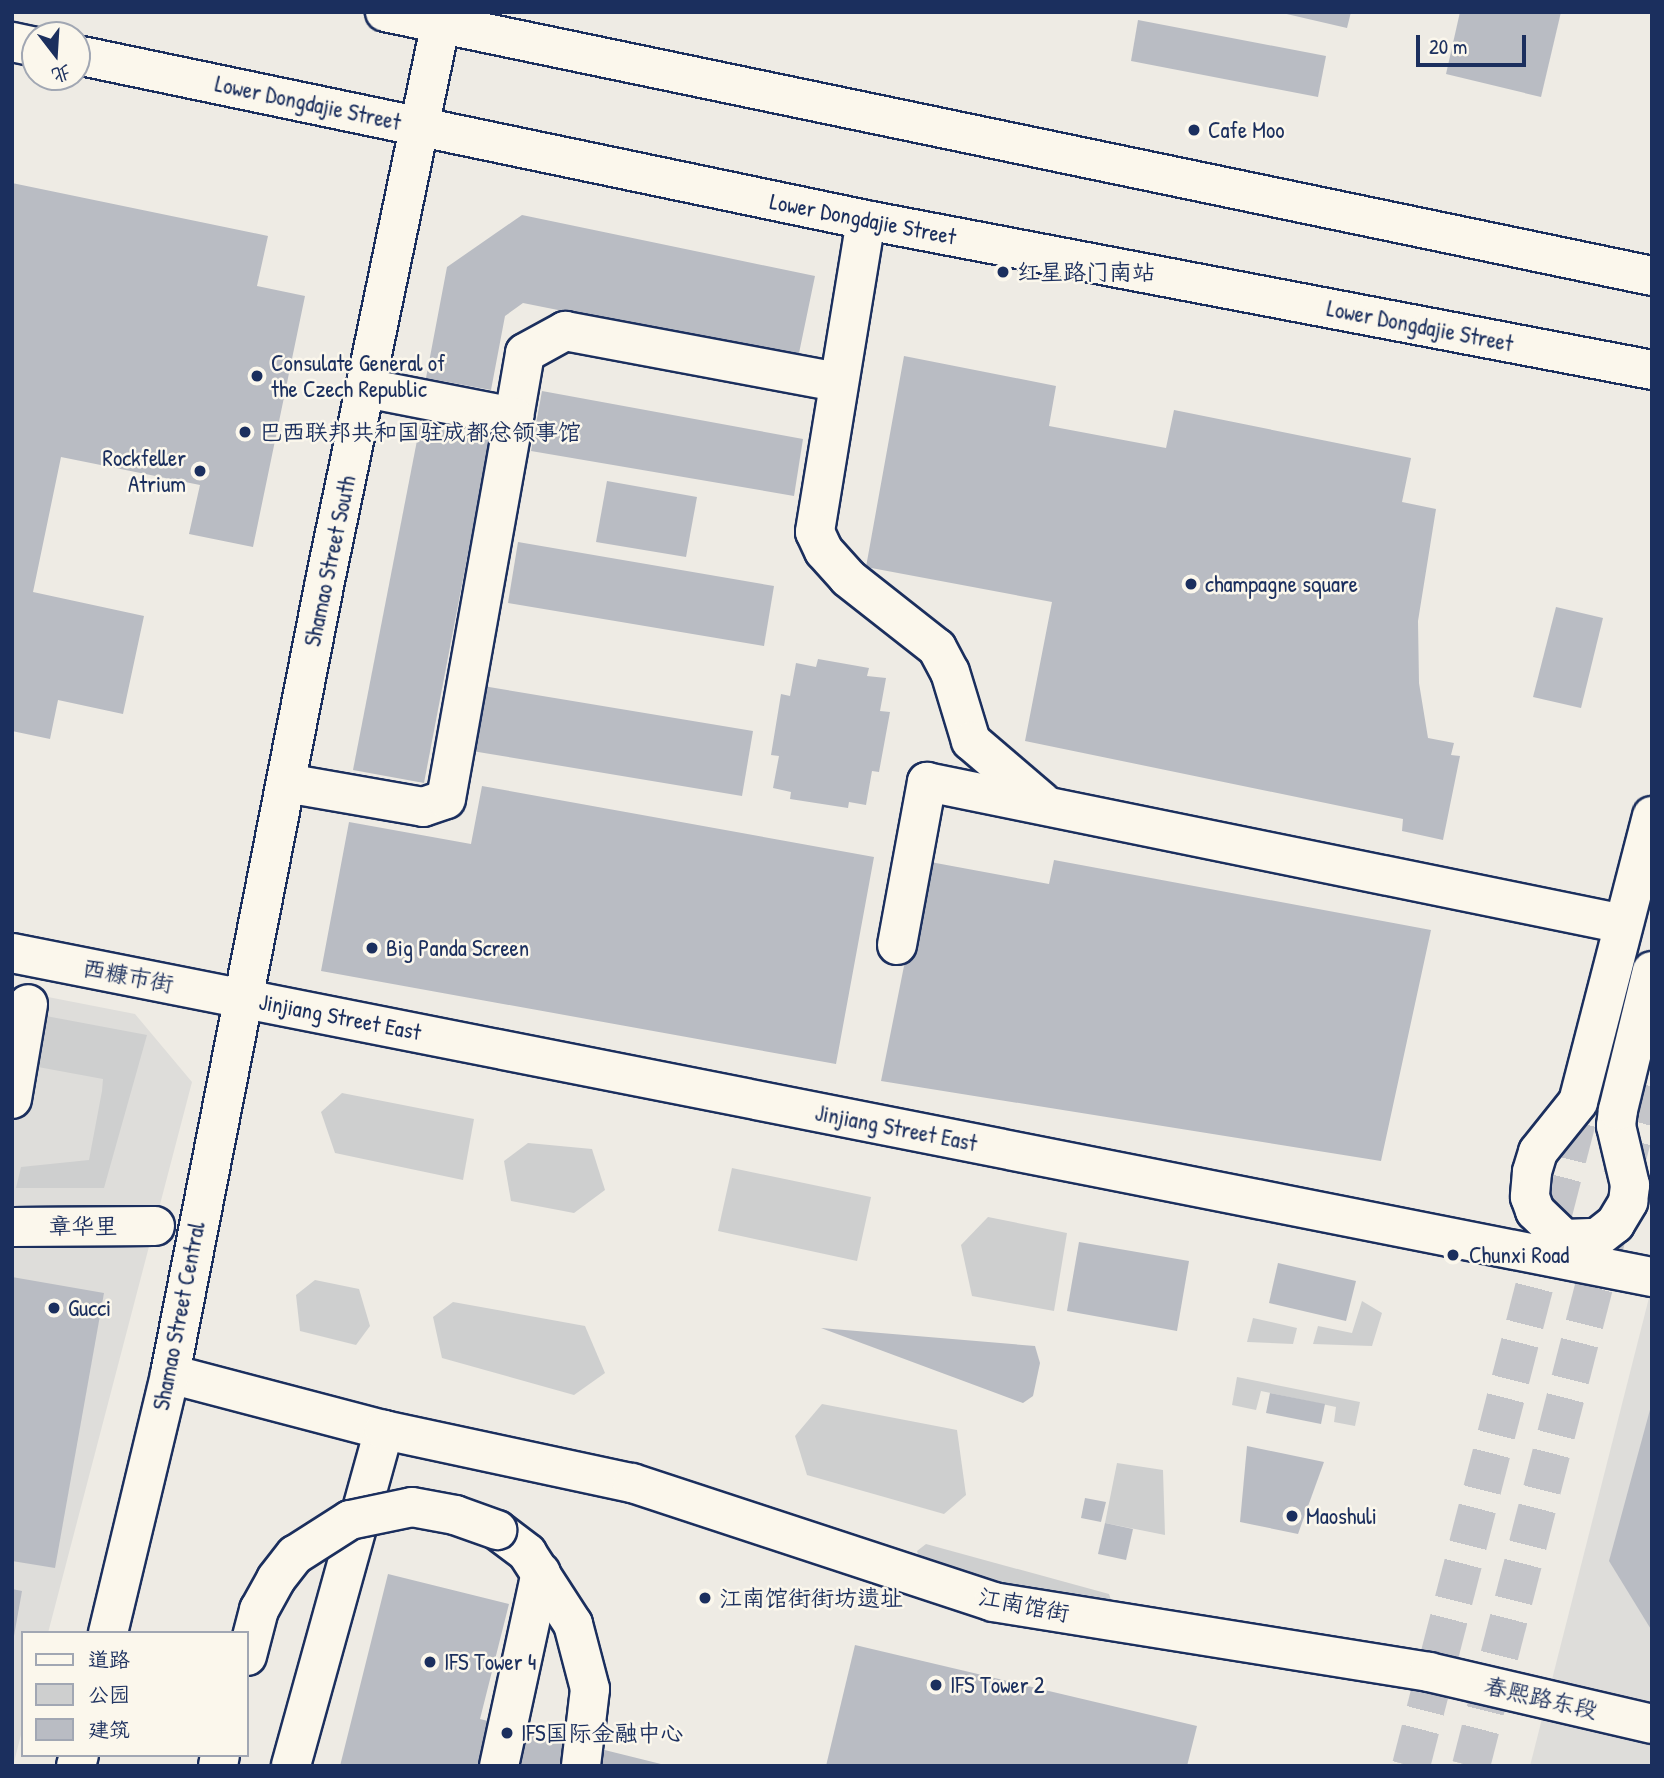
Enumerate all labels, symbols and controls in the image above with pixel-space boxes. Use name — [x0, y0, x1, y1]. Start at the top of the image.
north arrow — [21, 21, 91, 91]
scale bar — [1419, 21, 1529, 65]
text: 20 m — [1429, 32, 1467, 61]
text: 北 — [49, 59, 74, 89]
street label: Lower Dongdajie Street — [213, 70, 403, 136]
place label: Cafe Moo — [1208, 116, 1285, 144]
marker: Cafe Moo — [1186, 122, 1202, 138]
street label: Lower Dongdajie Street — [768, 187, 958, 251]
place label: 红星路门南站 — [1017, 258, 1155, 286]
marker: 红星路门南站 — [995, 264, 1011, 280]
street label: Lower Dongdajie Street — [1325, 294, 1515, 358]
place label: Consulate General of the Czech Republic — [271, 349, 445, 403]
marker: Consulate General of the Czech Republic — [249, 368, 265, 384]
place label: 巴西联邦共和国驻成都总领事馆 — [259, 418, 581, 446]
marker: 巴西联邦共和国驻成都总领事馆 — [237, 424, 253, 440]
place label: Rockfeller Atrium — [102, 444, 186, 498]
marker: Rockfeller Atrium — [192, 463, 208, 479]
street label: Shamao Street South — [298, 473, 362, 649]
place label: champagne square — [1205, 570, 1358, 598]
marker: champagne square — [1183, 576, 1199, 592]
place label: Big Panda Screen — [386, 934, 529, 962]
marker: Big Panda Screen — [364, 940, 380, 956]
street label: 西糠市街 — [80, 954, 176, 998]
street label: Jinjiang Street East — [257, 988, 423, 1046]
street label: Jinjiang Street East — [813, 1099, 979, 1157]
street label: 章华里 — [49, 1212, 117, 1240]
street label: Shamao Street Central — [147, 1219, 211, 1413]
place label: Chunxi Road — [1469, 1241, 1569, 1269]
marker: Chunxi Road — [1443, 1245, 1463, 1265]
place label: Gucci — [68, 1294, 111, 1322]
marker: Gucci — [46, 1300, 62, 1316]
place label: Maoshuli — [1306, 1502, 1377, 1530]
marker: Maoshuli — [1284, 1508, 1300, 1524]
street label: 江南馆街 — [976, 1583, 1072, 1627]
place label: 江南馆街街坊遗址 — [719, 1584, 903, 1612]
marker: 江南馆街街坊遗址 — [697, 1590, 713, 1606]
legend — [21, 1631, 248, 1757]
text: 道路 — [88, 1645, 130, 1674]
place label: IFS Tower 4 — [444, 1648, 536, 1676]
marker: IFS Tower 4 — [422, 1654, 438, 1670]
place label: IFS Tower 2 — [950, 1671, 1045, 1699]
street label: 春熙路东段 — [1482, 1672, 1600, 1724]
marker: IFS Tower 2 — [928, 1677, 944, 1693]
text: 公园 — [88, 1680, 130, 1709]
text: 建筑 — [88, 1715, 130, 1744]
place label: IFS国际金融中心 — [521, 1719, 684, 1747]
marker: IFS国际金融中心 — [499, 1725, 515, 1741]

